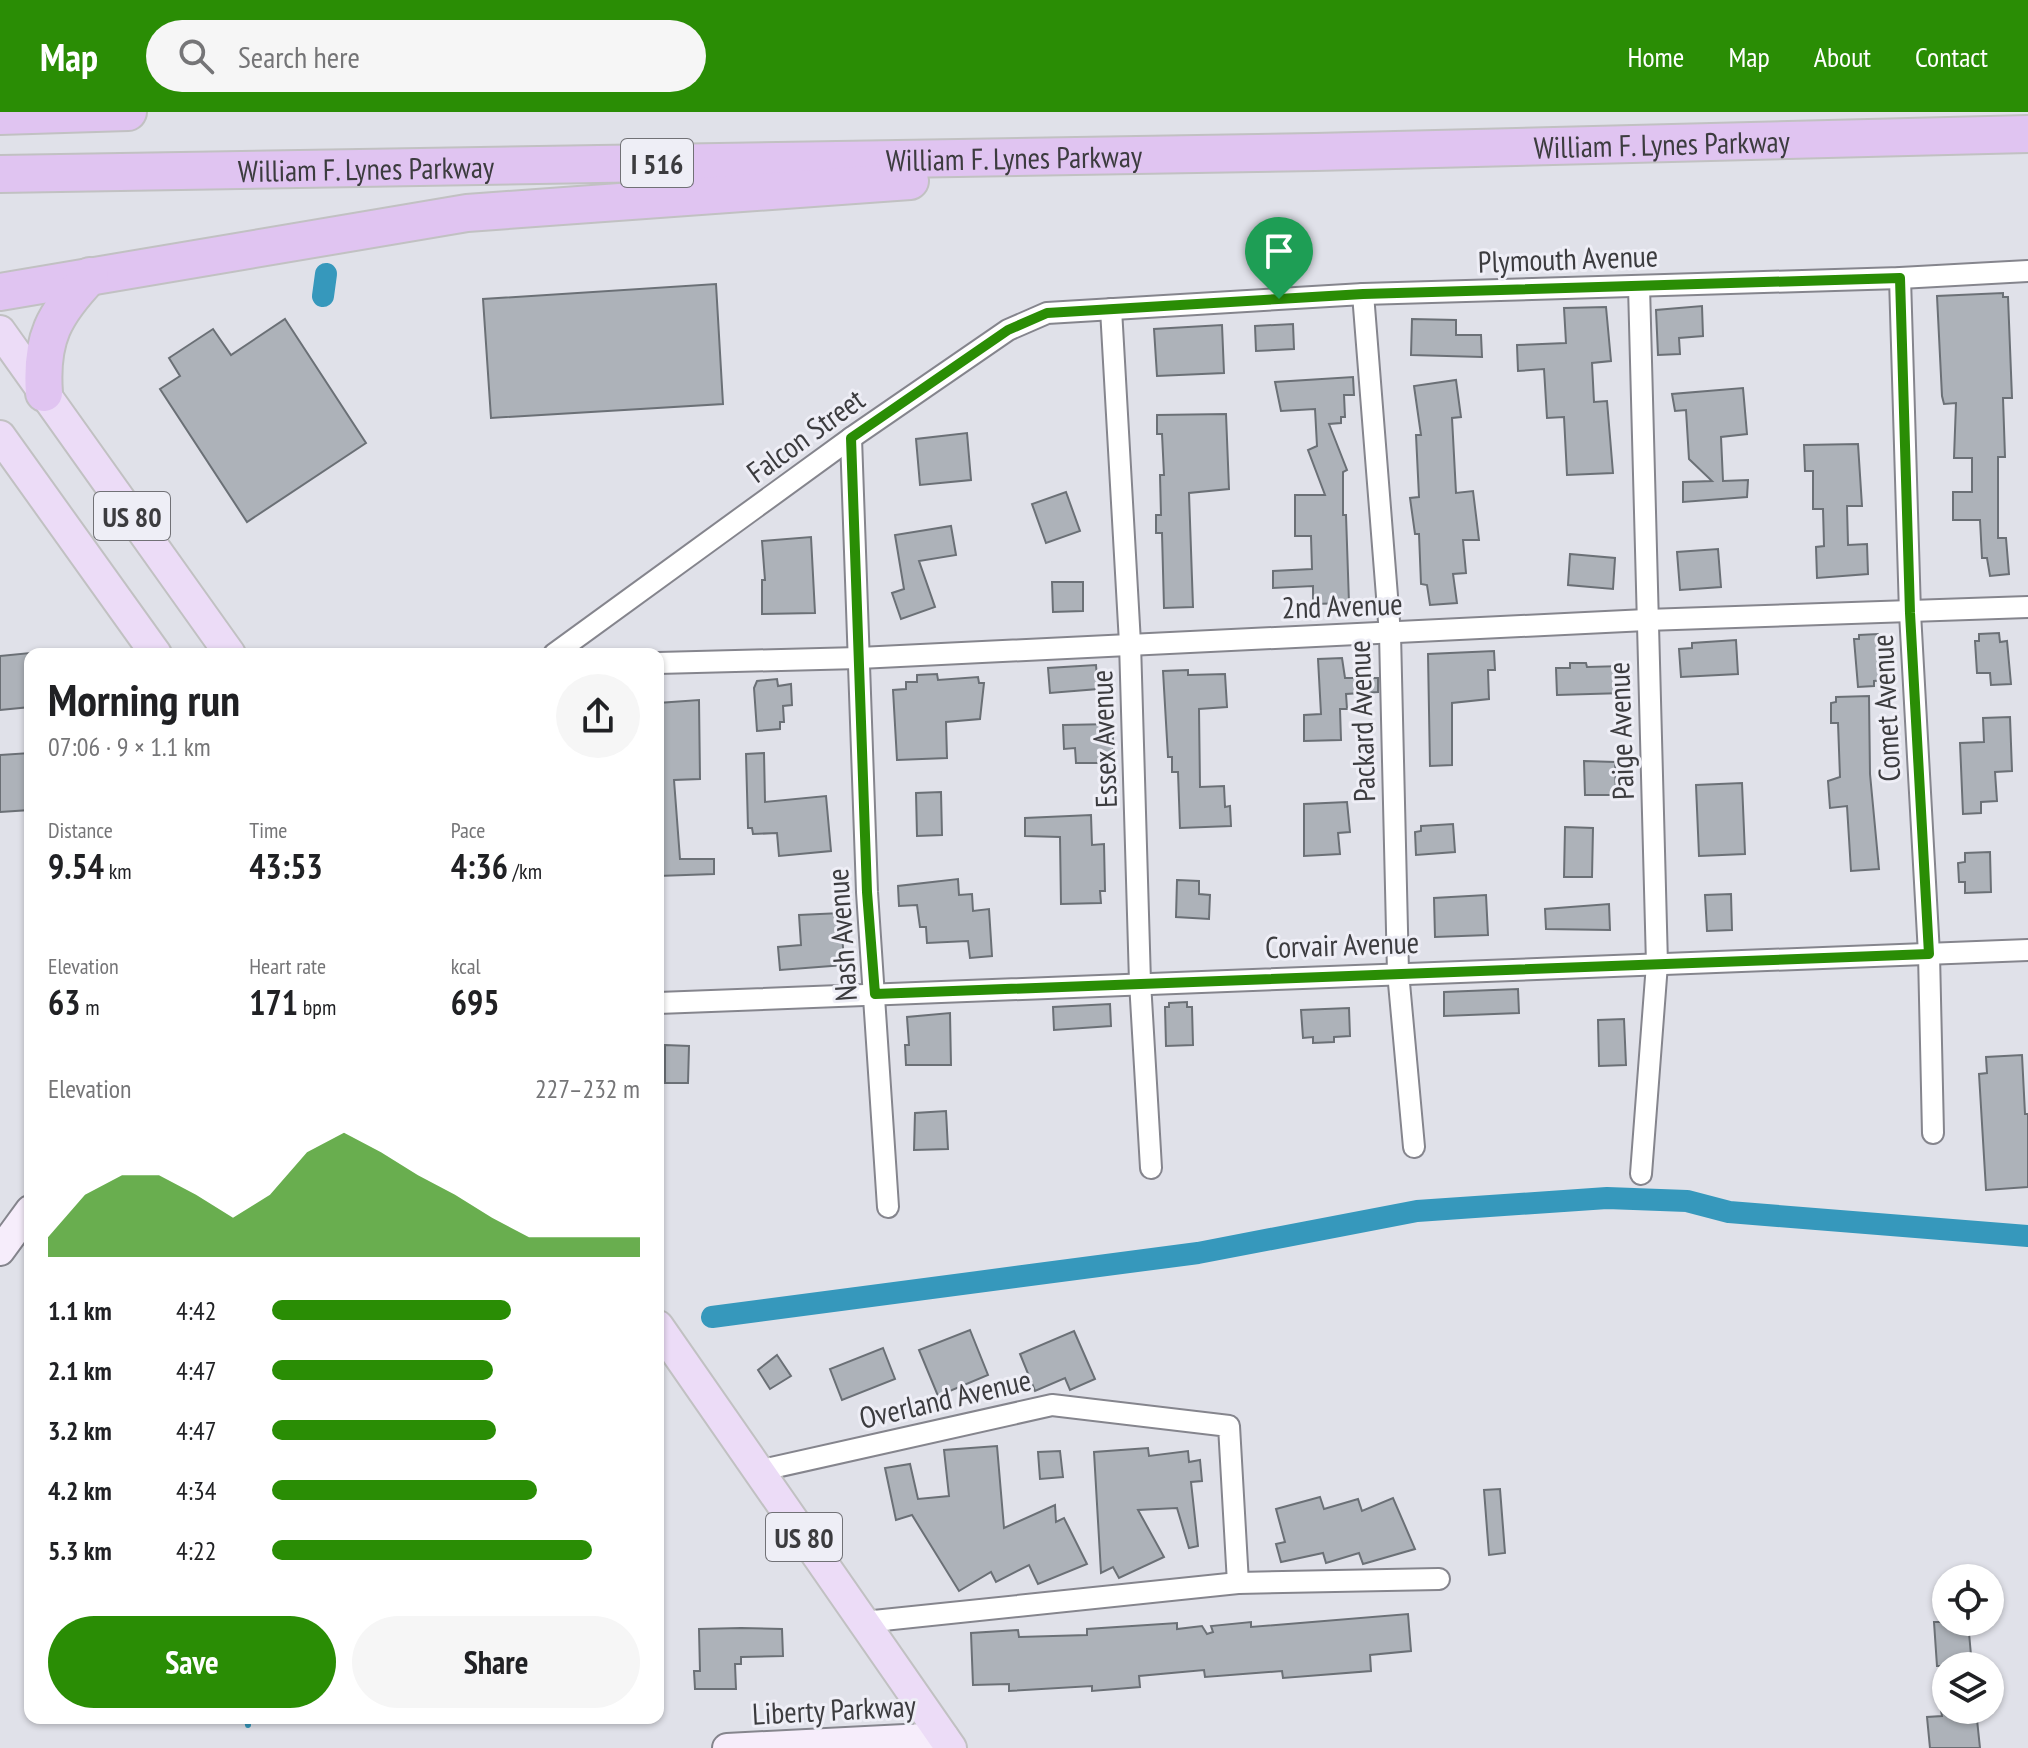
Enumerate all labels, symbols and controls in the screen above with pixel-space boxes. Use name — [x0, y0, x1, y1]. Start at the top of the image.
search box — [146, 20, 706, 92]
text: Map — [40, 32, 98, 81]
icon: search — [174, 34, 218, 78]
text: Search here — [238, 37, 360, 76]
text: Home — [1628, 38, 1684, 75]
text: Map — [1728, 38, 1770, 75]
text: About — [1814, 38, 1871, 75]
text: Contact — [1915, 38, 1988, 75]
street label: William F. Lynes Parkway — [1533, 121, 1791, 166]
street label: William F. Lynes Parkway — [885, 135, 1143, 179]
road number: I 516 — [621, 139, 693, 187]
street label: William F. Lynes Parkway — [237, 146, 495, 190]
pin — [1245, 217, 1313, 299]
icon: arrive — [1257, 229, 1301, 273]
street label: Plymouth Avenue — [1477, 235, 1659, 281]
street label: Falcon Street — [738, 379, 872, 491]
road number: US 80 — [94, 492, 170, 540]
street label: 2nd Avenue — [1281, 583, 1403, 627]
street label: Comet Avenue — [1862, 633, 1908, 783]
street label: Packard Avenue — [1339, 640, 1383, 802]
street label: Paige Avenue — [1598, 661, 1642, 801]
street label: Essex Avenue — [1081, 669, 1125, 809]
text: Morning run — [48, 671, 240, 728]
button: share — [556, 674, 640, 758]
text: 07:06 · 9 × 1.1 km — [48, 730, 211, 763]
text: Distance — [48, 816, 113, 844]
text: Time — [249, 816, 287, 844]
text: Pace — [451, 816, 485, 844]
text: 9.54 — [48, 844, 104, 888]
text: 43:53 — [249, 844, 323, 888]
text: 4:36 — [451, 844, 508, 888]
text: km — [104, 857, 132, 885]
text: /km — [508, 857, 542, 885]
street label: Nash Avenue — [817, 867, 865, 1003]
street label: Corvair Avenue — [1264, 922, 1420, 966]
text: Elevation — [48, 952, 119, 980]
text: Heart rate — [249, 952, 326, 980]
text: kcal — [451, 952, 481, 980]
text: 63 — [48, 980, 81, 1024]
text: 171 — [249, 980, 298, 1024]
text: 695 — [451, 980, 499, 1024]
text: m — [81, 993, 100, 1021]
text: bpm — [298, 993, 336, 1021]
text: Elevation — [48, 1072, 131, 1105]
text: 227–232 m — [535, 1072, 640, 1105]
text: 1.1 km — [48, 1294, 112, 1327]
text: 4:42 — [176, 1294, 216, 1327]
text: 2.1 km — [48, 1354, 112, 1387]
text: 4:47 — [176, 1354, 216, 1387]
street label: Overland Avenue — [855, 1359, 1035, 1437]
text: 3.2 km — [48, 1414, 112, 1447]
text: 4:47 — [176, 1414, 216, 1447]
text: 4.2 km — [48, 1474, 112, 1507]
text: 4:34 — [176, 1474, 216, 1507]
road number: US 80 — [766, 1513, 842, 1561]
text: 5.3 km — [48, 1534, 112, 1567]
text: 4:22 — [176, 1534, 216, 1567]
map controls — [1932, 1564, 2004, 1724]
button: locate — [1932, 1564, 2004, 1636]
button: Save — [48, 1616, 336, 1708]
button: Share — [352, 1616, 640, 1708]
button: layers — [1932, 1652, 2004, 1724]
street label: Liberty Parkway — [751, 1685, 917, 1733]

